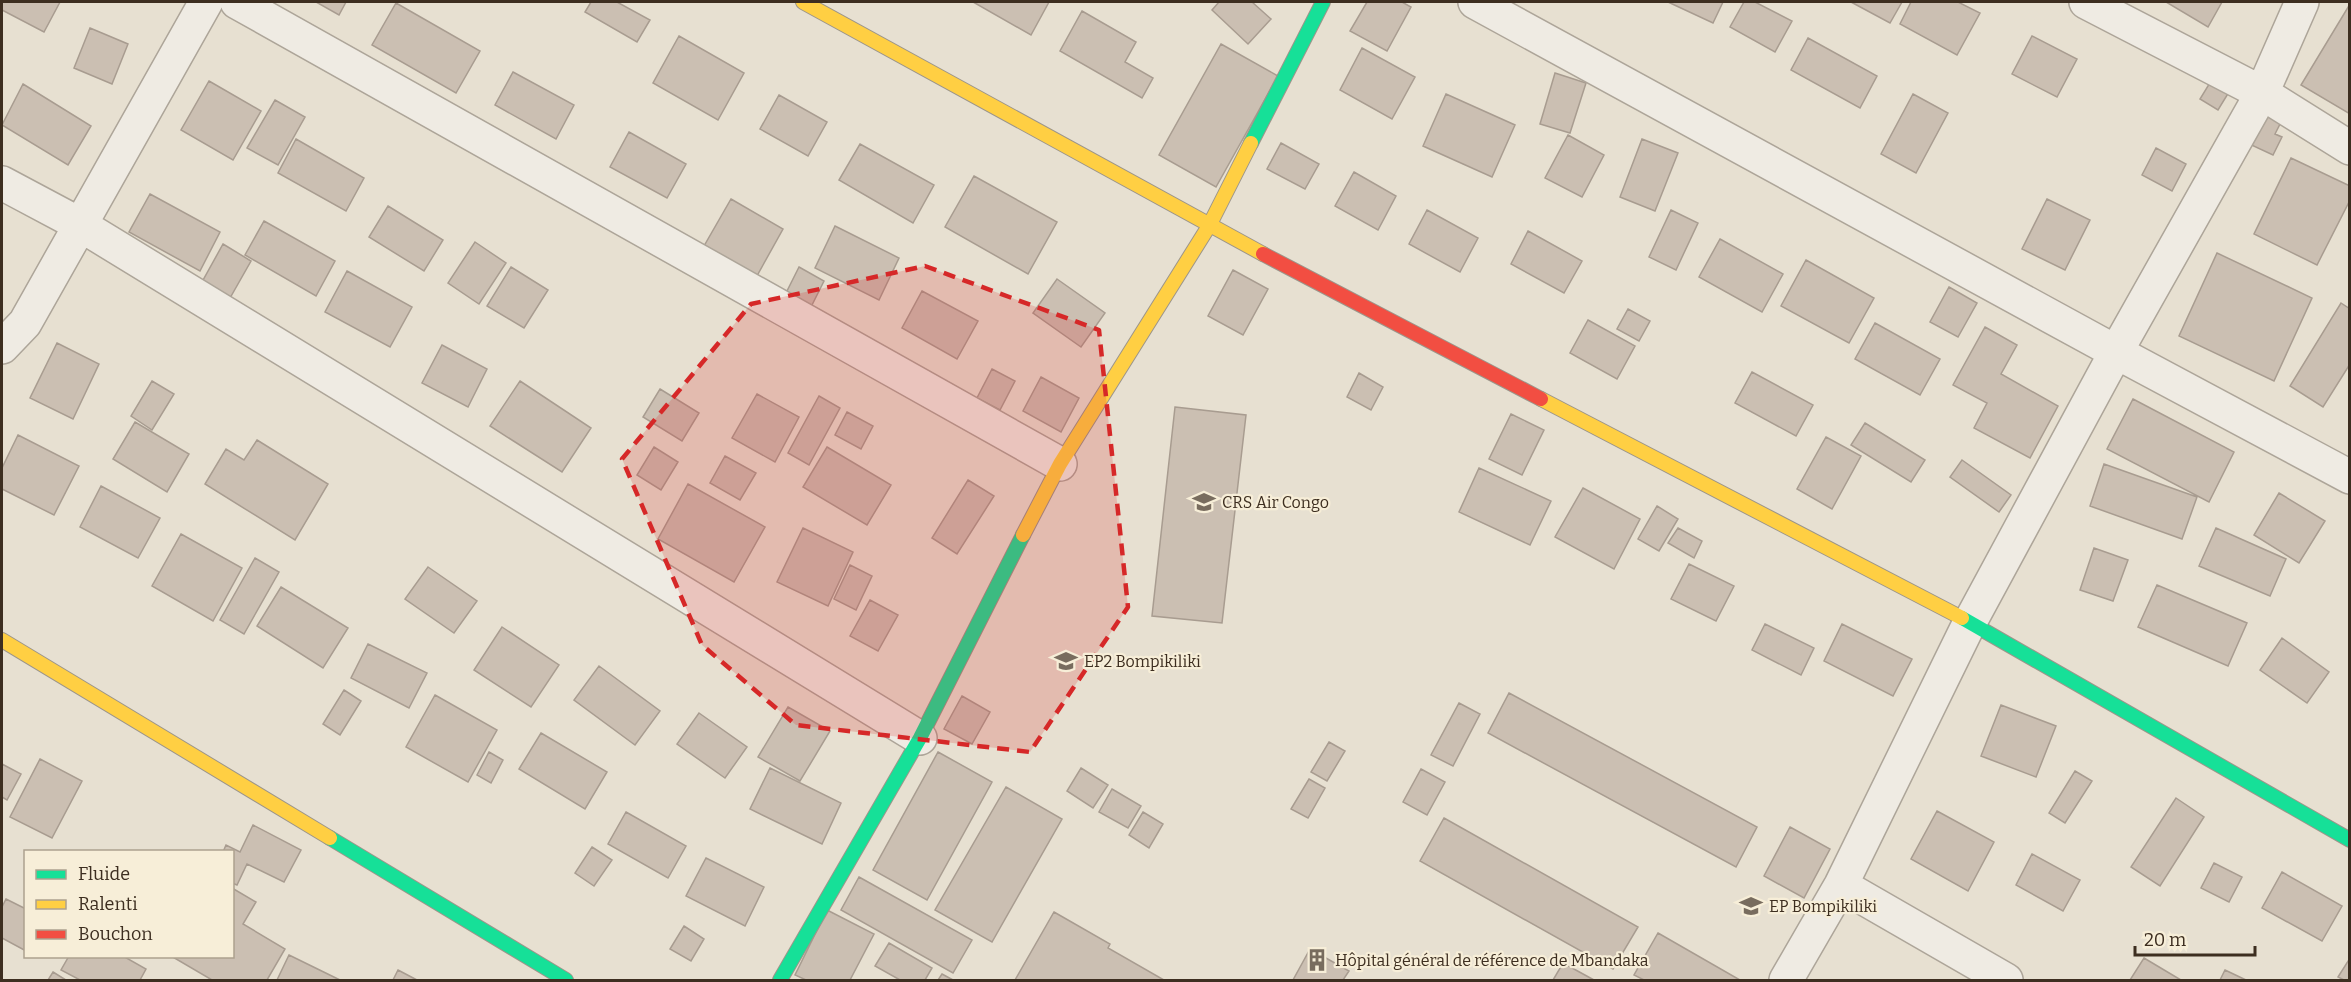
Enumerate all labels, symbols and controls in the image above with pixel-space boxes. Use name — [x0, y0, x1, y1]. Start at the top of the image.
school or university icon: CRS Air Congo — [1191, 489, 1217, 515]
place label: CRS Air Congo — [1222, 493, 1329, 512]
school or university icon: EP2 Bompikiliki — [1053, 648, 1079, 674]
place label: EP2 Bompikiliki — [1084, 652, 1201, 671]
legend — [24, 850, 234, 958]
text: Fluide — [78, 863, 130, 885]
text: Ralenti — [78, 893, 138, 915]
school or university icon: EP Bompikiliki — [1738, 893, 1764, 919]
place label: EP Bompikiliki — [1769, 897, 1877, 916]
scale bar — [2135, 919, 2255, 957]
text: Bouchon — [78, 923, 153, 945]
text: 20 m — [2144, 929, 2186, 951]
building icon: Hôpital général de référence de Mbandaka — [1304, 947, 1330, 973]
place label: Hôpital général de référence de Mbandaka — [1335, 951, 1649, 970]

